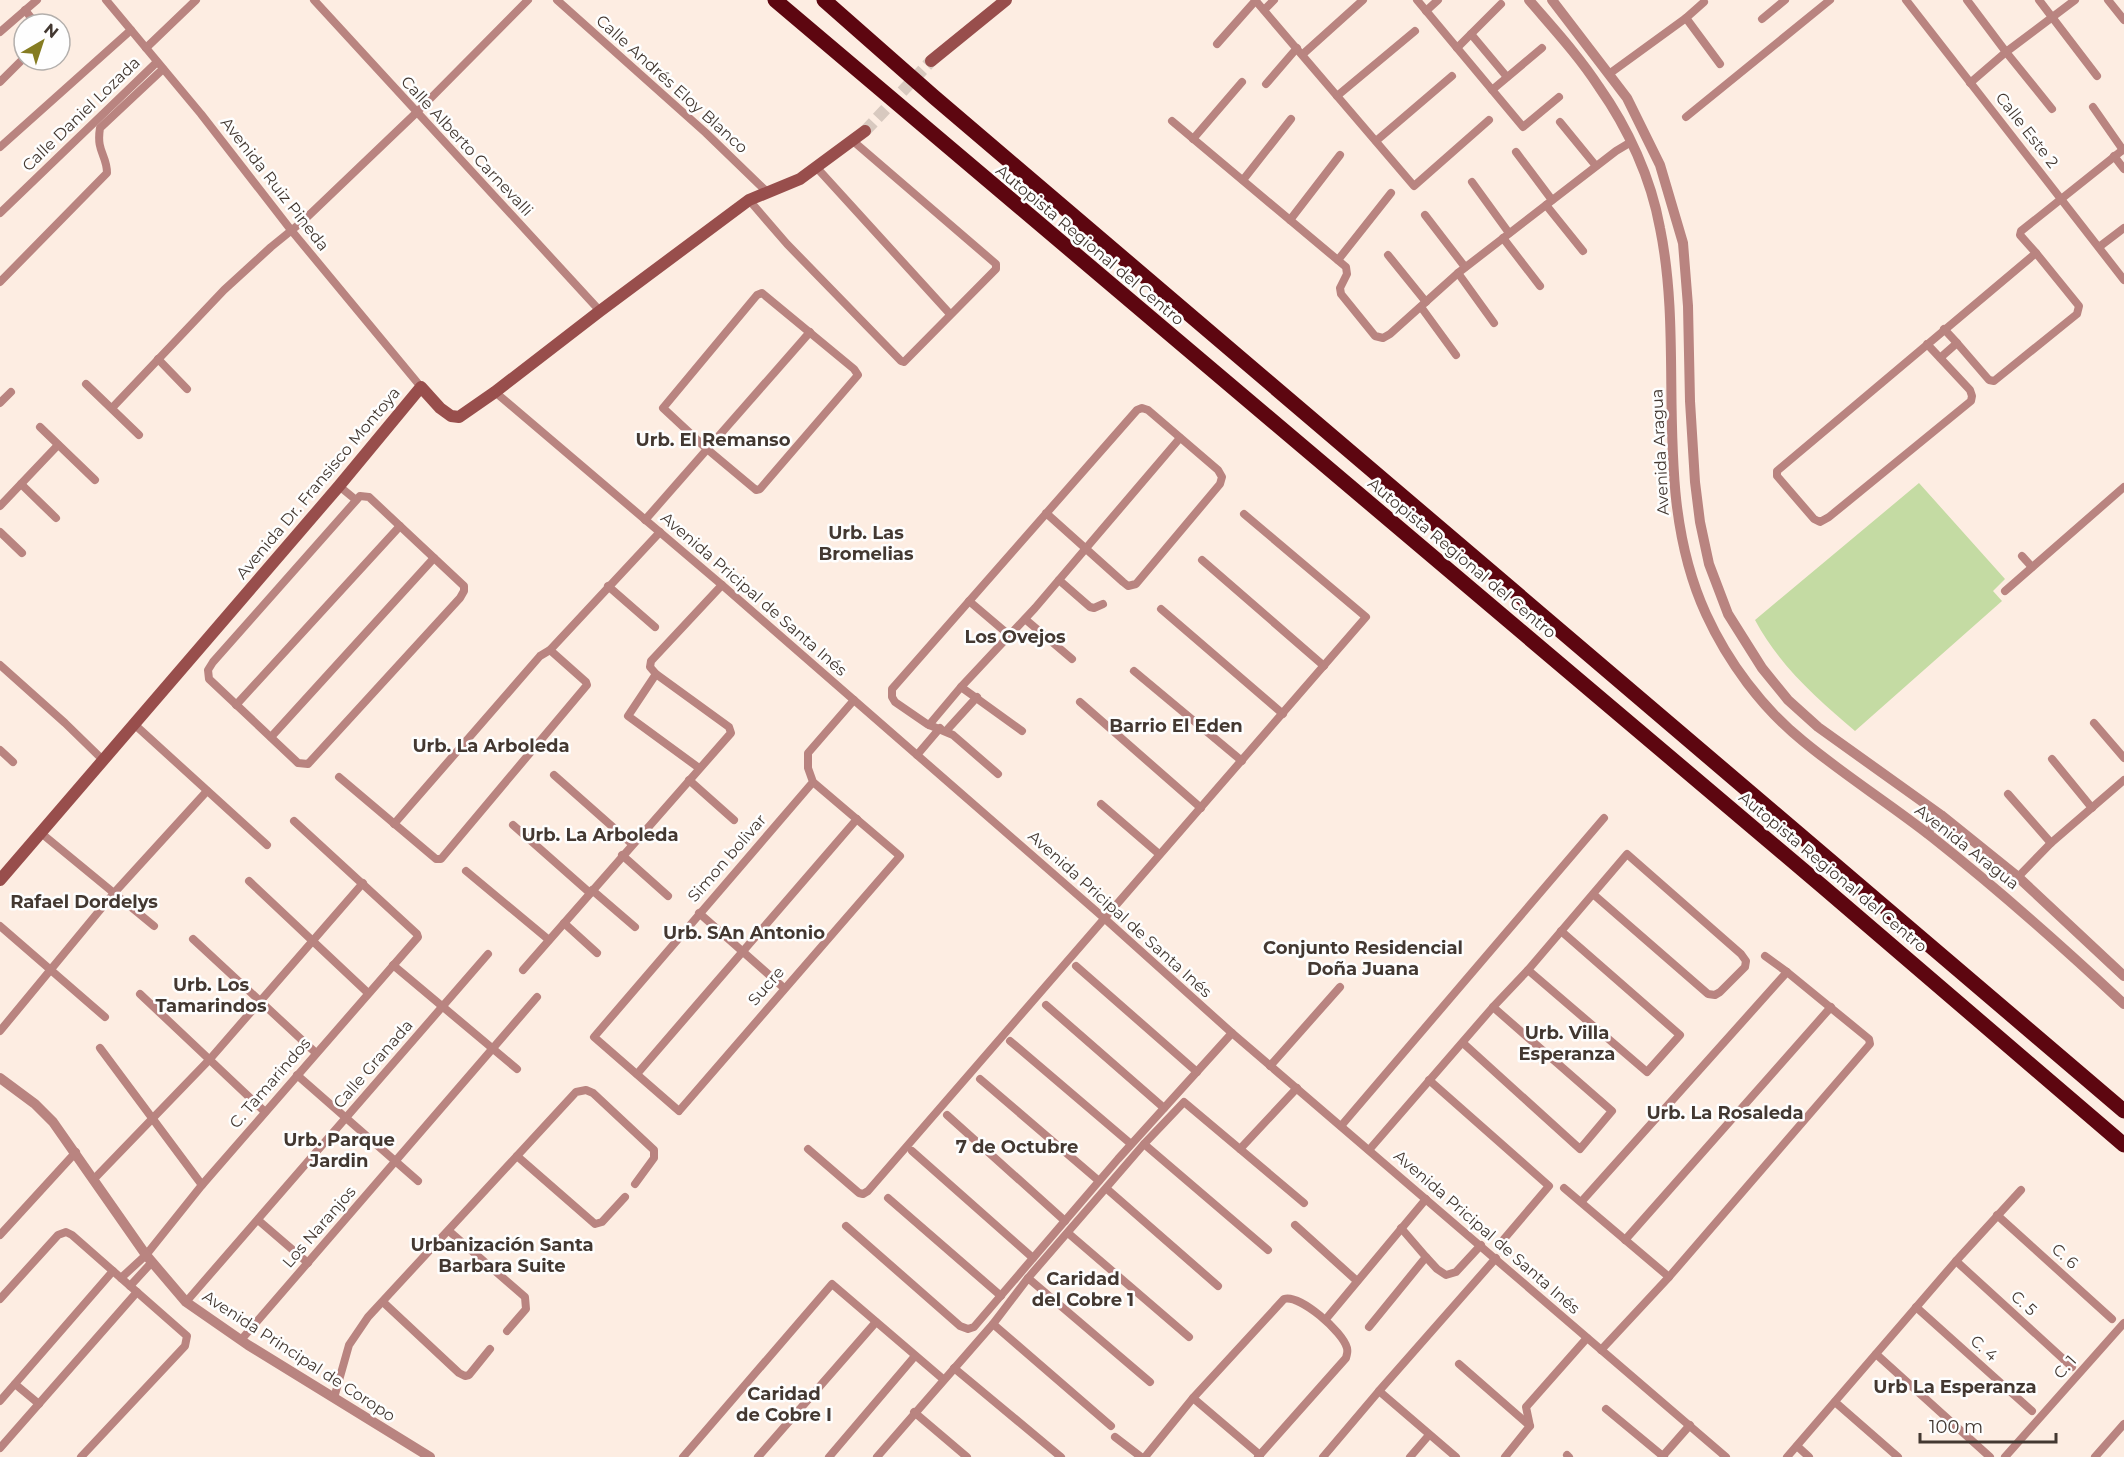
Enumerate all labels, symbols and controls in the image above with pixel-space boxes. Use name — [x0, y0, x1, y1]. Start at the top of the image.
street label: Calle Andrés Eloy Blanco — [592, 11, 752, 157]
north arrow — [12, 12, 72, 72]
text: N — [40, 19, 62, 42]
street label: Calle Daniel Lozada — [18, 53, 144, 175]
street label: Calle Alberto Carnevalli — [397, 72, 537, 220]
street label: Calle Este 2 — [1992, 88, 2062, 172]
street label: Avenida Ruiz Pineda — [217, 113, 333, 255]
street label: Autopista Regional del Centro — [992, 161, 1188, 329]
street label: Avenida Dr. Fransisco Montoya — [232, 383, 404, 583]
street label: Avenida Aragua — [1647, 388, 1673, 516]
district label: Urb. El Remanso — [636, 429, 791, 451]
street label: Autopista Regional del Centro — [1364, 474, 1560, 642]
street label: Avenida Pricipal de Santa Inés — [657, 508, 851, 680]
district label: Urb. Las Bromelias — [819, 522, 914, 565]
district label: Los Ovejos — [964, 626, 1066, 648]
district label: Barrio El Eden — [1109, 715, 1243, 737]
district label: Urb. La Arboleda — [412, 735, 570, 757]
street label: Autopista Regional del Centro — [1735, 788, 1931, 956]
street label: Avenida Aragua — [1911, 801, 2023, 893]
street label: Simon bolivar — [684, 810, 770, 906]
district label: Urb. La Arboleda — [521, 824, 679, 846]
street label: Avenida Pricipal de Santa Inés — [1024, 827, 1216, 1002]
district label: Rafael Dordelys — [10, 891, 158, 913]
district label: Urb. SAn Antonio — [663, 922, 825, 944]
district label: Conjunto Residencial Doña Juana — [1263, 937, 1463, 980]
street label: Sucre — [744, 963, 788, 1009]
district label: Urb. Los Tamarindos — [155, 974, 267, 1017]
street label: Calle Granada — [329, 1016, 417, 1112]
district label: Urb. Villa Esperanza — [1519, 1022, 1615, 1065]
street label: C. Tamarindos — [225, 1034, 315, 1132]
district label: Urb. La Rosaleda — [1646, 1102, 1804, 1124]
district label: Urb. Parque Jardin — [283, 1129, 395, 1172]
district label: 7 de Octubre — [956, 1136, 1078, 1158]
street label: Avenida Pricipal de Santa Inés — [1390, 1146, 1584, 1318]
street label: Los Naranjos — [278, 1182, 360, 1272]
district label: Urbanización Santa Barbara Suite — [411, 1234, 594, 1277]
street label: C. 6 — [2048, 1239, 2082, 1273]
district label: Caridad del Cobre 1 — [1032, 1268, 1134, 1311]
street label: Avenida Principal de Coropo — [199, 1286, 399, 1426]
street label: C. 5 — [2007, 1286, 2041, 1320]
street label: C. 4 — [1967, 1331, 2002, 1365]
street label: C. 1 — [2050, 1351, 2080, 1383]
district label: Urb La Esperanza — [1873, 1376, 2037, 1398]
district label: Caridad de Cobre I — [736, 1383, 832, 1426]
scale bar — [1920, 1406, 2056, 1444]
text: 100 m — [1929, 1416, 1983, 1438]

